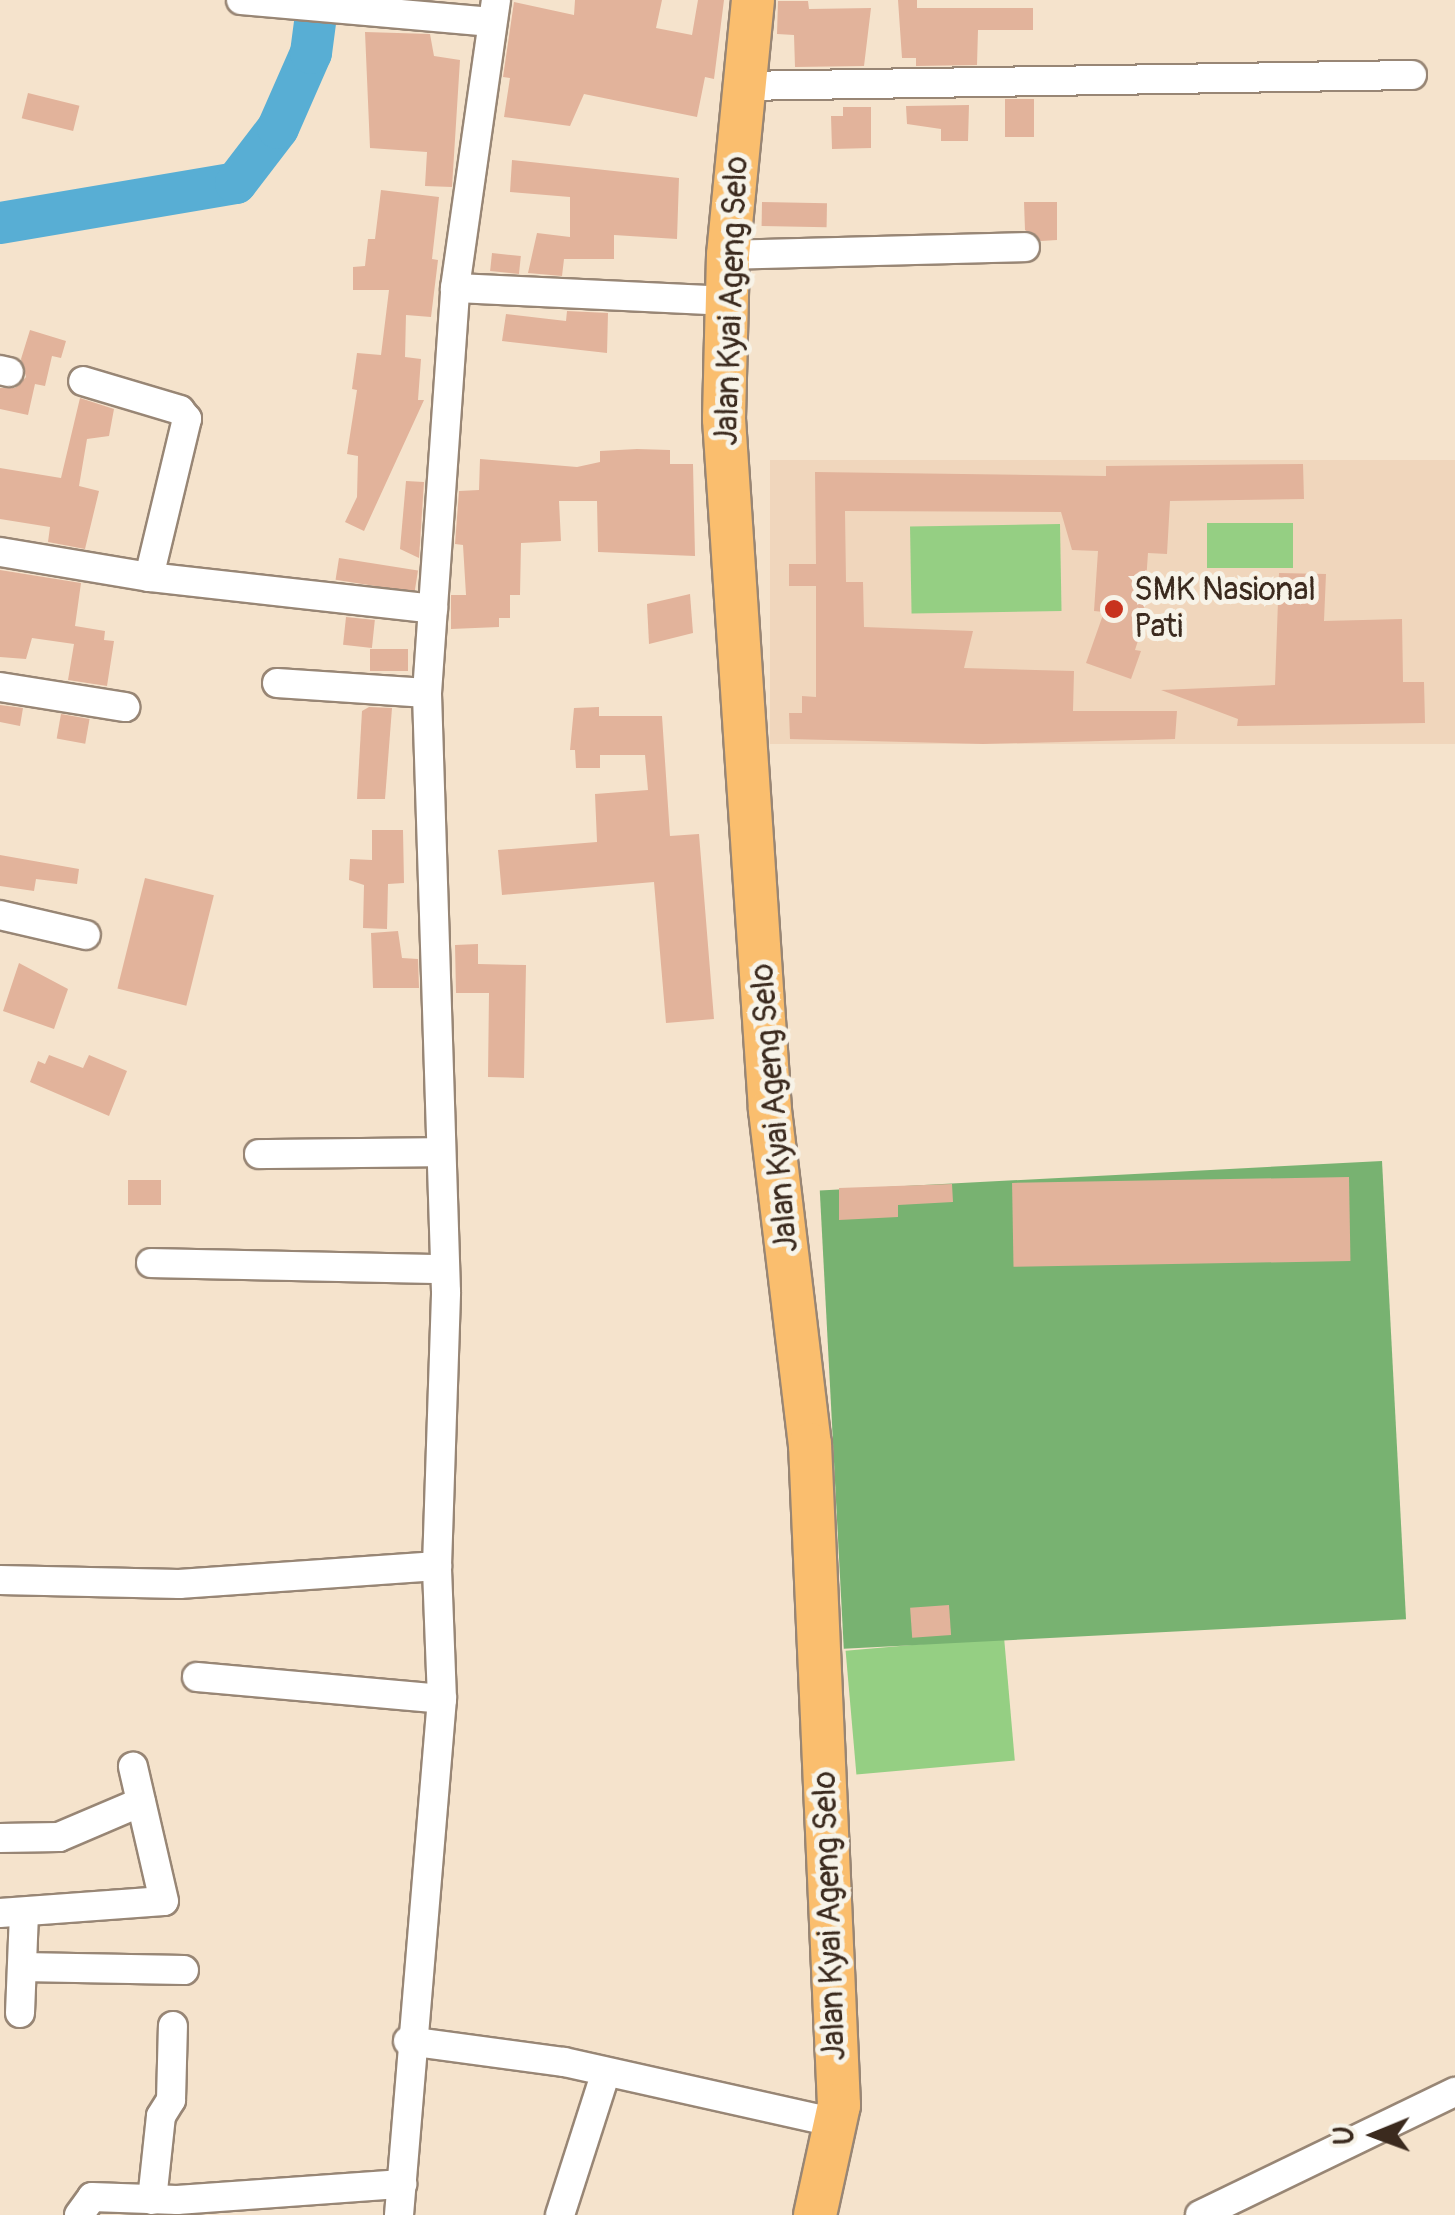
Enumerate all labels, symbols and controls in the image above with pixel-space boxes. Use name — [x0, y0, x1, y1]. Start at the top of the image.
street label: Jalan Kyai Ageng Selo — [708, 156, 756, 446]
place label: SMK Nasional Pati — [1134, 572, 1316, 647]
marker: SMK Nasional Pati — [1103, 598, 1125, 620]
street label: Jalan Kyai Ageng Selo — [743, 962, 807, 1254]
street label: Jalan Kyai Ageng Selo — [806, 1771, 854, 2061]
north arrow — [1325, 2085, 1425, 2185]
text: U — [1327, 2126, 1362, 2145]

